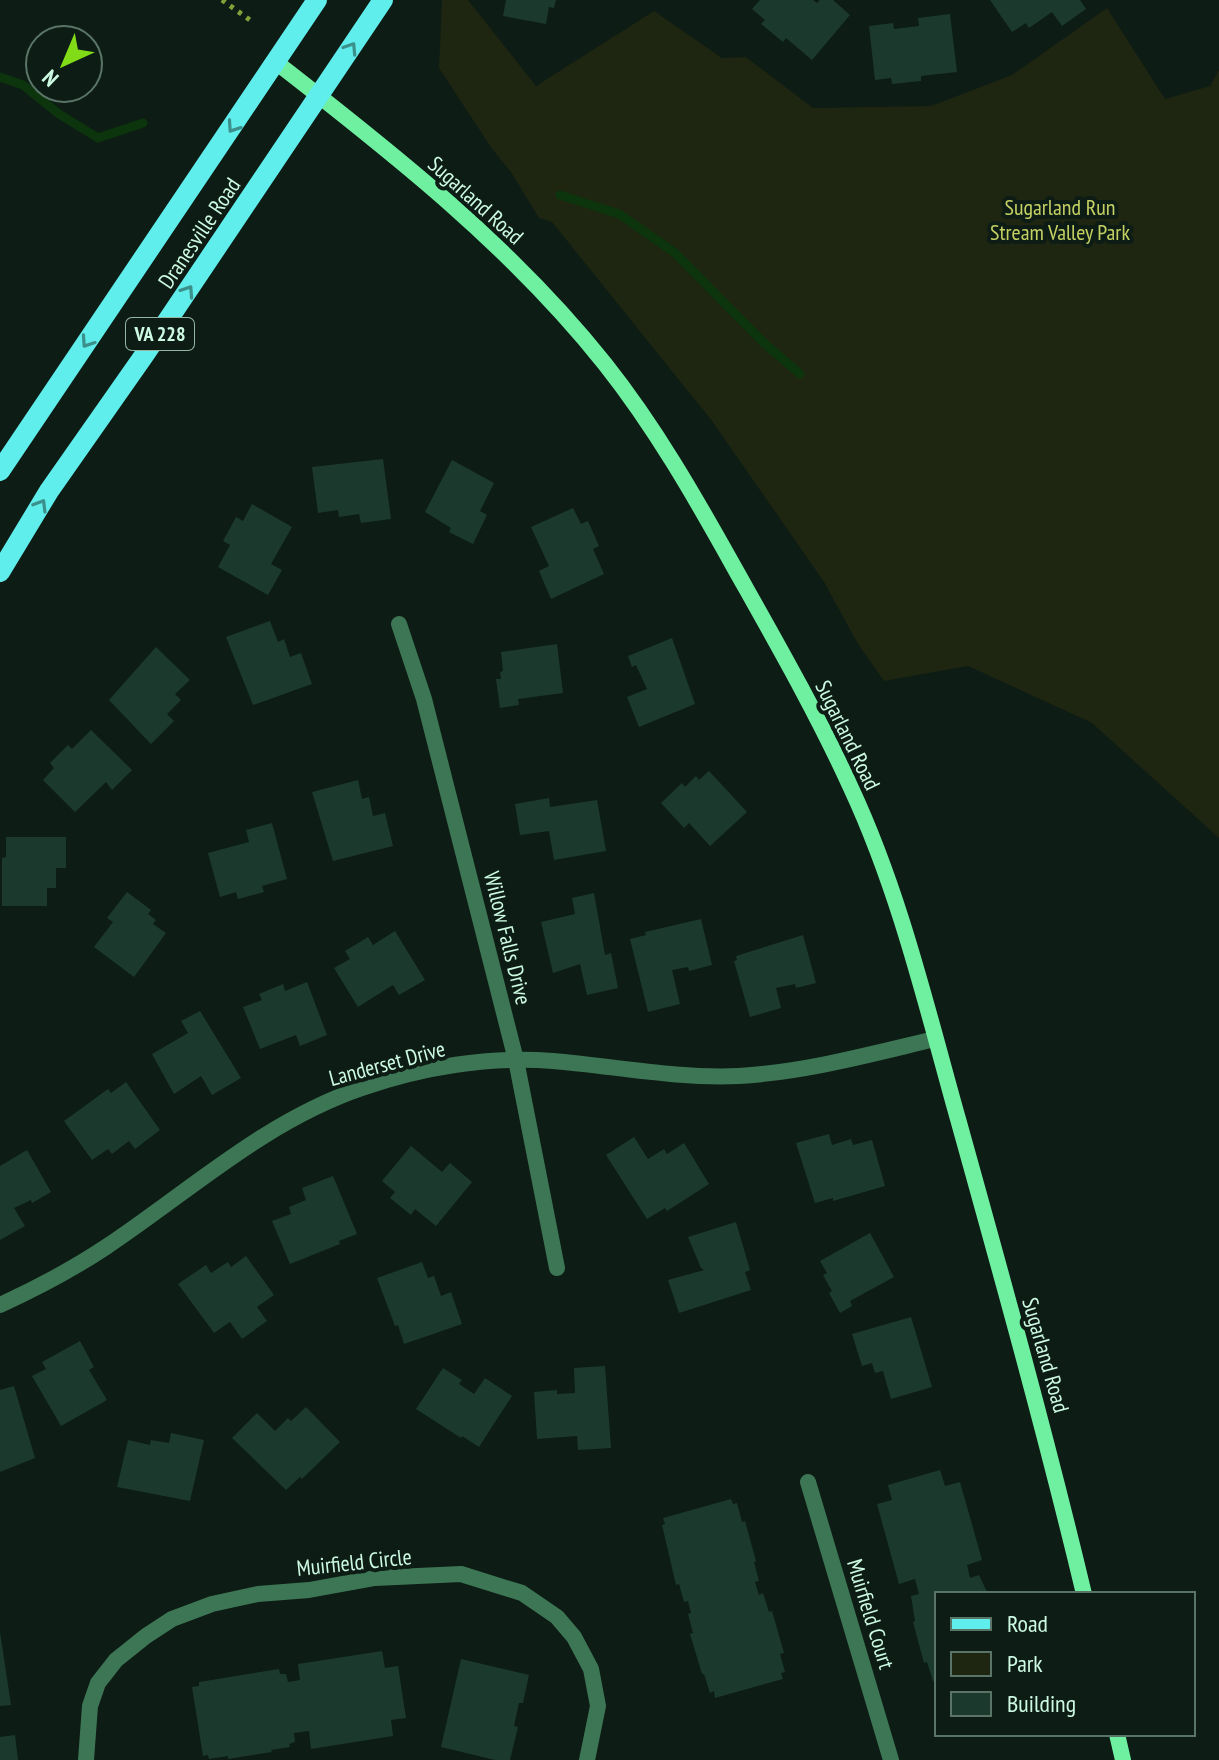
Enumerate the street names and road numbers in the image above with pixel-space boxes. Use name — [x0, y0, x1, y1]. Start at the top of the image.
street label: Sugarland Road — [423, 150, 529, 250]
street label: Dranesville Road — [152, 172, 246, 294]
road number: VA 228 — [126, 318, 194, 350]
street label: Sugarland Road — [809, 676, 887, 794]
street label: Willow Falls Drive — [478, 868, 538, 1008]
street label: Landerset Drive — [326, 1034, 448, 1092]
street label: Sugarland Road — [1016, 1294, 1076, 1416]
street label: Muirfield Circle — [295, 1542, 413, 1582]
street label: Muirfield Court — [841, 1556, 901, 1672]

